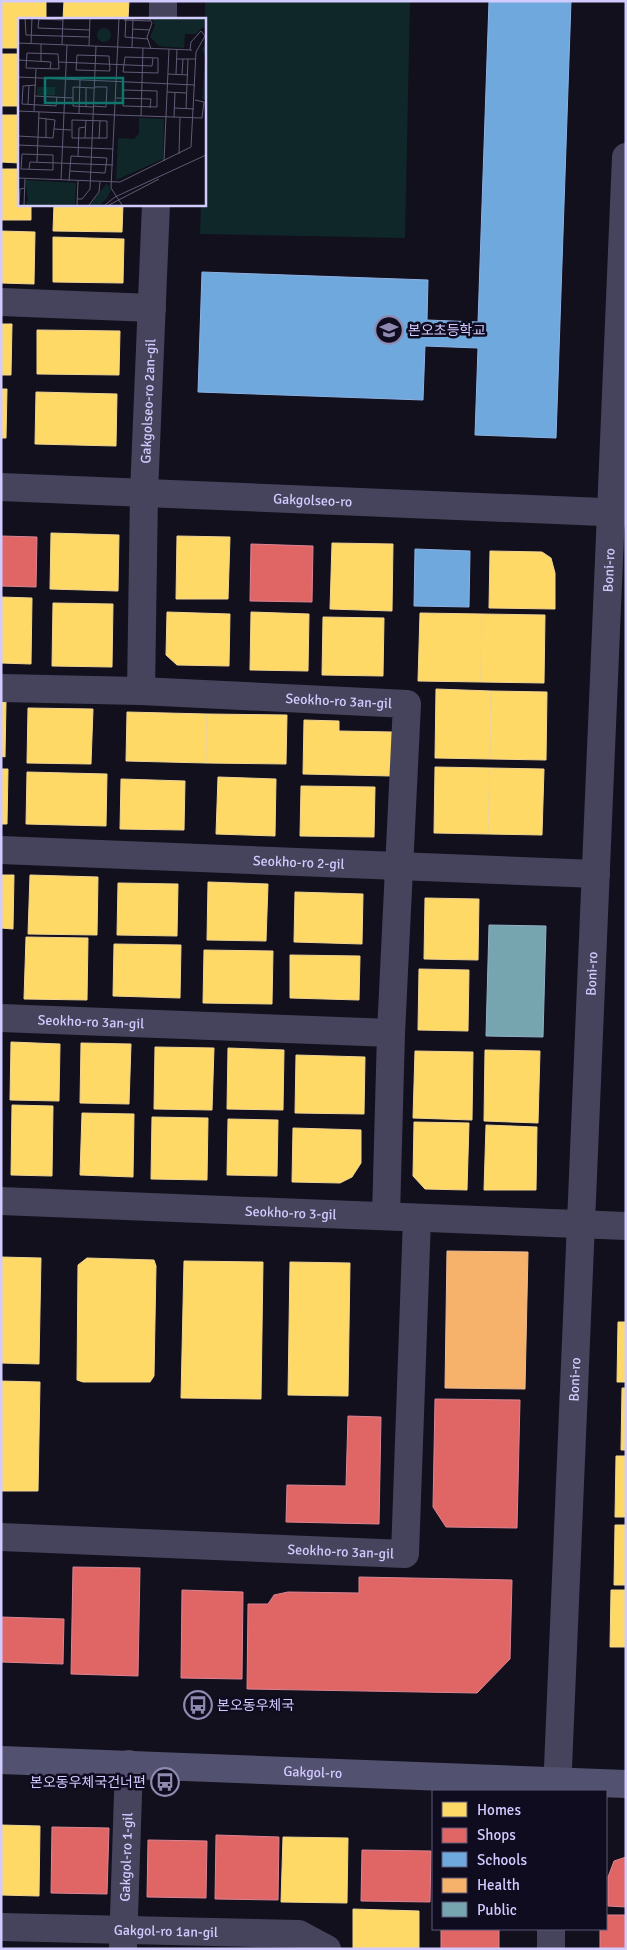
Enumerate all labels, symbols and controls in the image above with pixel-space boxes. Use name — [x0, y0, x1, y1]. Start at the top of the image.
inset map — [18, 18, 205, 205]
school or university icon: 본오초등학교 — [374, 315, 404, 345]
place label: 본오초등학교 — [408, 322, 485, 339]
street label: Gakgolseo-ro 2an-gil — [137, 338, 159, 464]
street label: Gakgolseo-ro — [273, 490, 353, 510]
street label: Boni-ro — [599, 548, 618, 593]
street label: Seokho-ro 3an-gil — [285, 690, 392, 712]
street label: Seokho-ro 2-gil — [252, 852, 345, 872]
street label: Boni-ro — [582, 951, 601, 996]
street label: Seokho-ro 3an-gil — [37, 1011, 145, 1032]
street label: Seokho-ro 3-gil — [245, 1202, 337, 1223]
street label: Boni-ro — [565, 1357, 584, 1402]
street label: Seokho-ro 3an-gil — [287, 1541, 394, 1562]
bus stop icon: 본오동우체국 — [183, 1690, 213, 1720]
place label: 본오동우체국 — [217, 1697, 294, 1714]
street label: Gakgol-ro — [283, 1762, 342, 1782]
bus stop icon: 본오동우체국건너편 — [150, 1767, 180, 1797]
place label: 본오동우체국건너편 — [30, 1774, 146, 1791]
legend — [432, 1790, 607, 1930]
text: Homes — [477, 1801, 521, 1819]
street label: Gakgol-ro 1-gil — [116, 1812, 136, 1902]
text: Shops — [477, 1826, 516, 1844]
text: Schools — [477, 1851, 528, 1869]
text: Health — [477, 1876, 520, 1894]
text: Public — [477, 1901, 517, 1919]
street label: Gakgol-ro 1an-gil — [114, 1921, 218, 1941]

